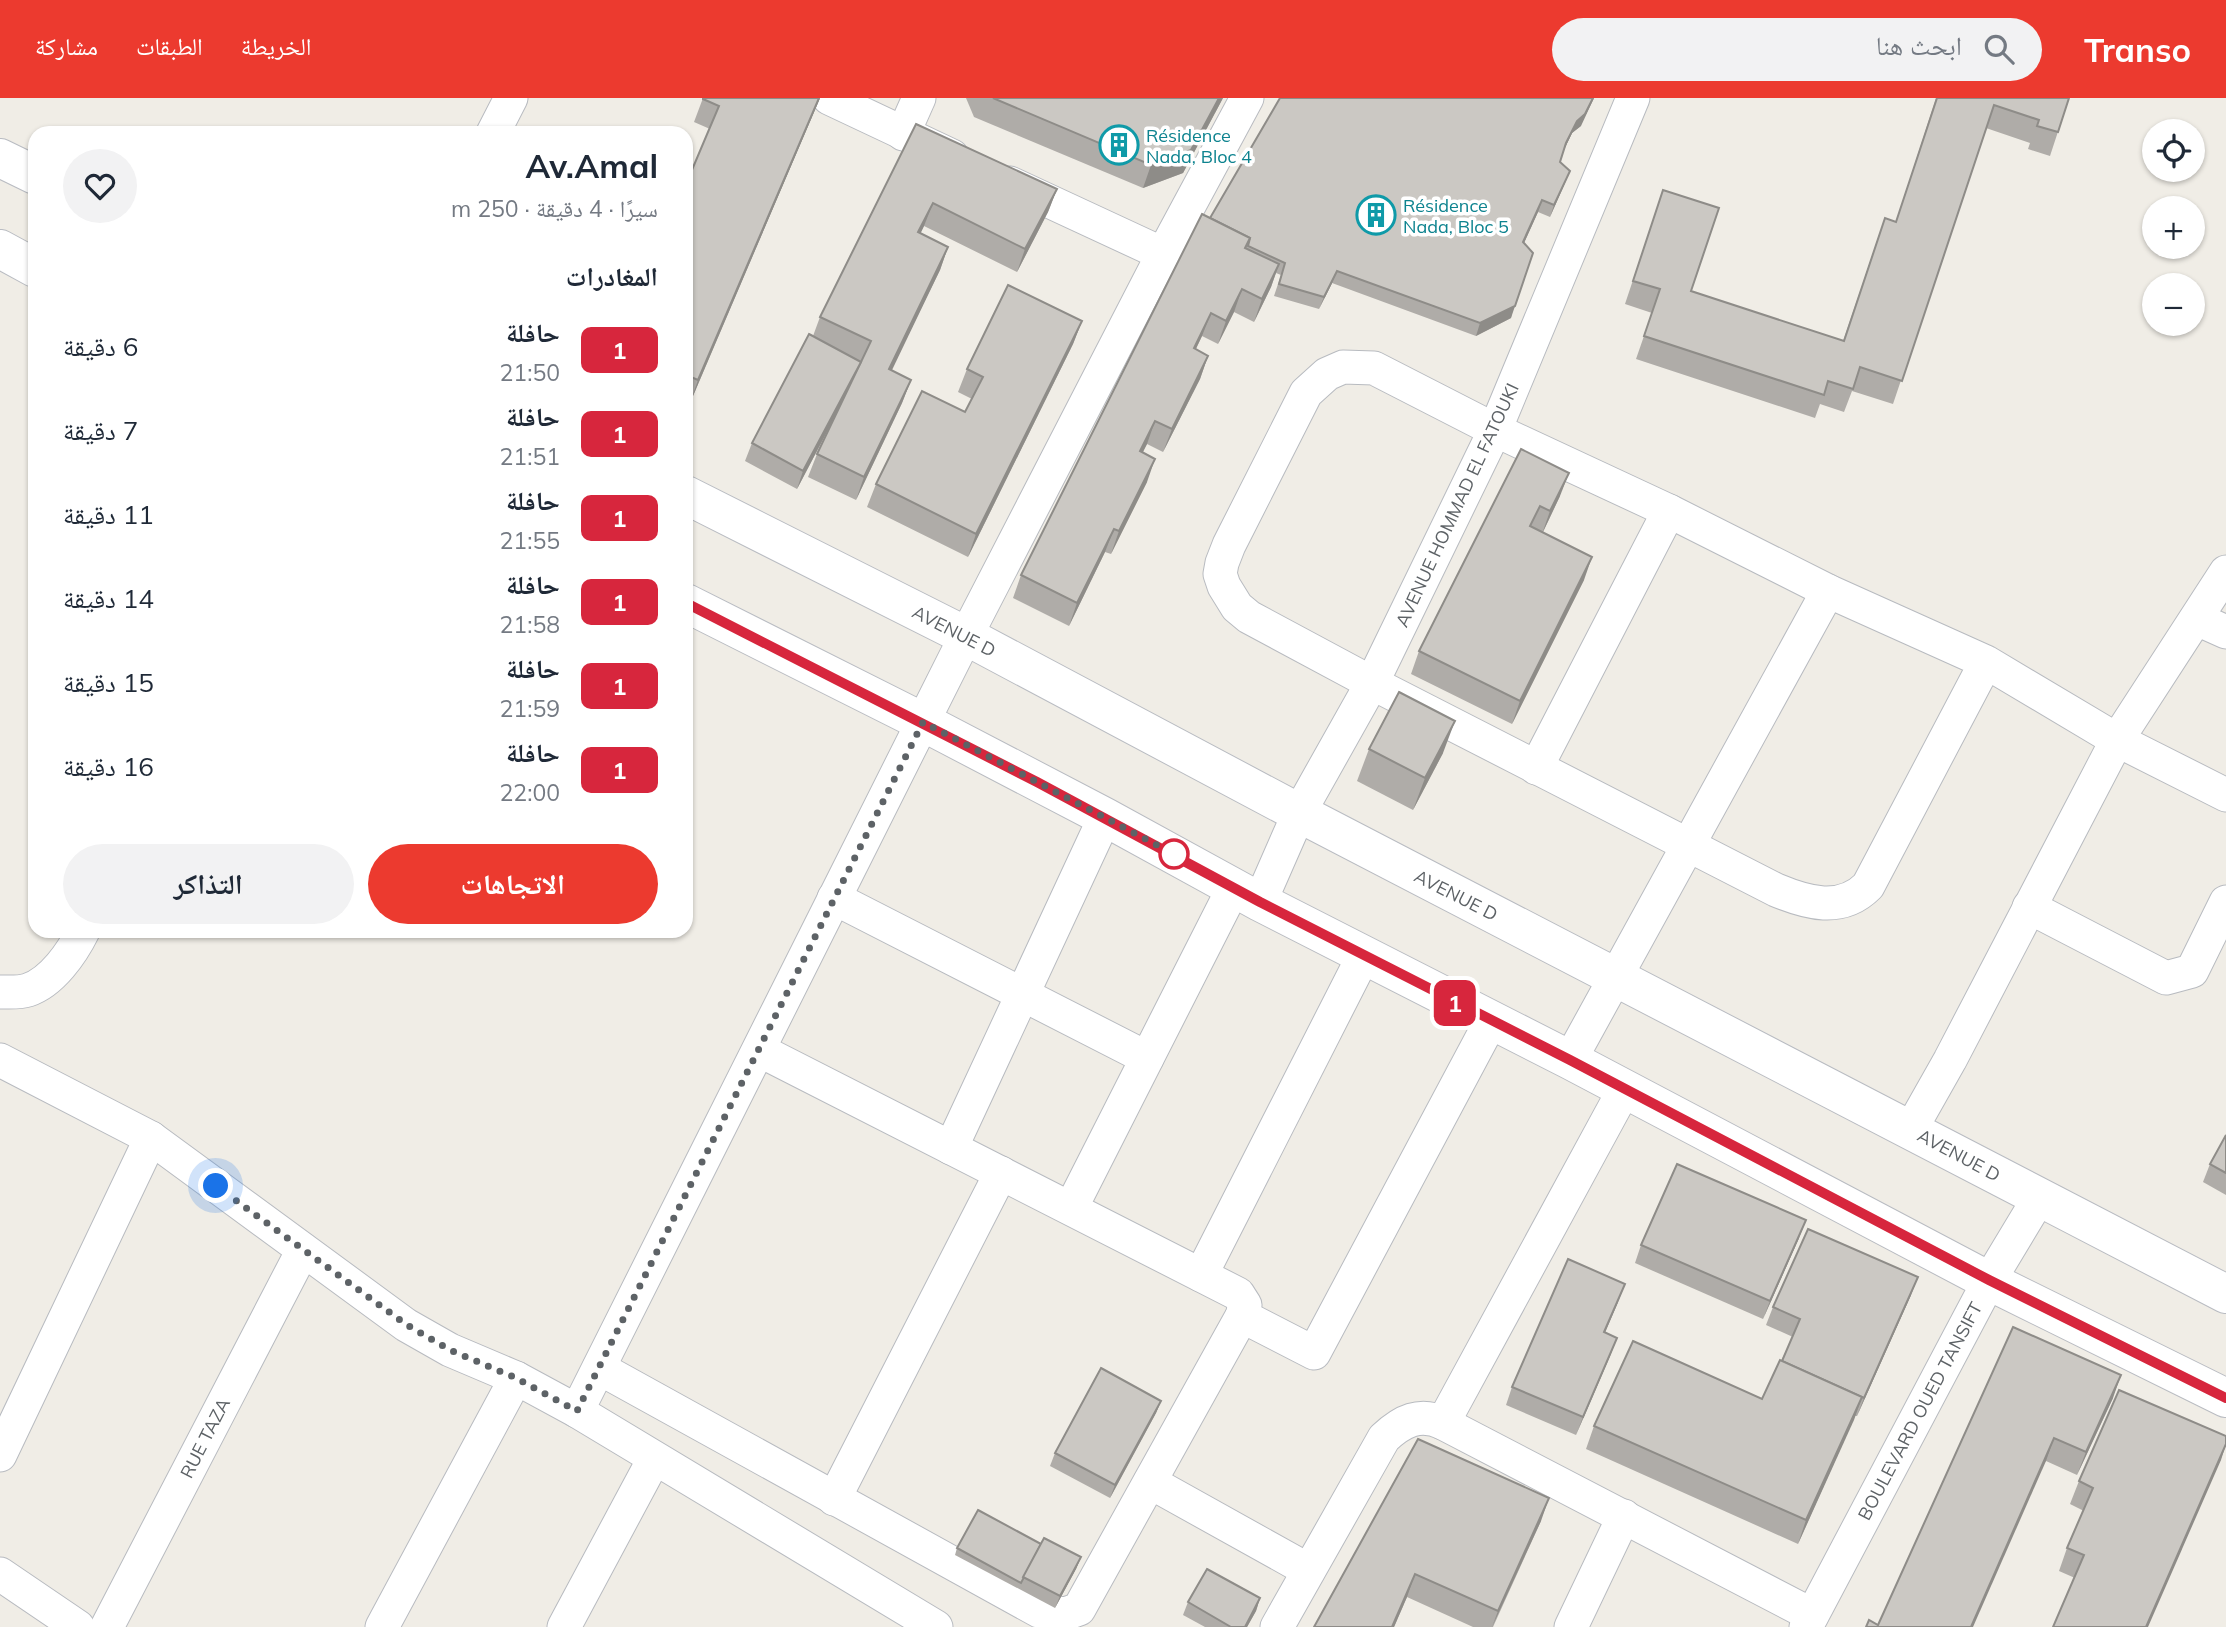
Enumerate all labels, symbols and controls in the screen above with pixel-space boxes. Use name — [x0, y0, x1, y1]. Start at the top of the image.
search box — [1552, 18, 2042, 81]
text: ابحث هنا — [1876, 29, 1962, 62]
text: Transo — [2084, 29, 2191, 70]
icon: search — [1980, 30, 2018, 68]
text: مشاركة — [35, 31, 98, 61]
text: الطبقات — [136, 31, 203, 61]
text: الخريطة — [241, 31, 311, 61]
map controls — [2142, 119, 2205, 336]
button: locate — [2142, 119, 2205, 182]
building icon: Résidence Nada, Bloc 4 — [1098, 124, 1140, 166]
place label: Résidence Nada, Bloc 4 — [1146, 124, 1252, 168]
text: Av.Amal — [525, 145, 658, 186]
button: heart — [63, 149, 137, 223]
text: سيرًا · 4 دقيقة · 250 m — [451, 194, 658, 223]
building icon: Résidence Nada, Bloc 5 — [1355, 194, 1397, 236]
place label: Résidence Nada, Bloc 5 — [1403, 194, 1509, 238]
button: + — [2142, 196, 2205, 259]
text: المغادرات — [566, 260, 658, 293]
button: − — [2142, 273, 2205, 336]
text: حافلة — [506, 316, 560, 349]
text: 6 دقيقة — [63, 330, 138, 363]
text: 1 — [612, 335, 627, 365]
text: 21:50 — [500, 358, 560, 387]
street label: AVENUE HOMMAD EL FATOUKI — [1390, 379, 1524, 631]
text: حافلة — [506, 400, 560, 433]
text: 7 دقيقة — [63, 414, 138, 447]
text: 1 — [612, 419, 627, 449]
text: 21:51 — [500, 442, 560, 471]
text: حافلة — [506, 484, 560, 517]
text: 11 دقيقة — [63, 498, 154, 531]
text: 1 — [612, 503, 627, 533]
text: 21:55 — [500, 526, 560, 555]
text: حافلة — [506, 568, 560, 601]
text: 14 دقيقة — [63, 582, 154, 615]
text: 1 — [612, 587, 627, 617]
street label: AVENUE D — [908, 600, 1000, 662]
text: 21:58 — [500, 610, 560, 639]
text: حافلة — [506, 652, 560, 685]
text: 15 دقيقة — [63, 666, 154, 699]
text: 1 — [612, 671, 627, 701]
text: 21:59 — [500, 694, 560, 723]
text: حافلة — [506, 736, 560, 769]
text: 16 دقيقة — [63, 750, 154, 783]
text: 1 — [612, 755, 627, 785]
text: 22:00 — [500, 778, 560, 807]
unlabelled marker — [1159, 839, 1189, 869]
button: التذاكر — [63, 844, 354, 924]
button: الاتجاهات — [368, 844, 658, 924]
street label: AVENUE D — [1410, 864, 1502, 926]
line badge: 1 — [1432, 980, 1478, 1026]
text: 1 — [1448, 988, 1462, 1018]
street label: AVENUE D — [1914, 1124, 2004, 1186]
your location — [198, 1168, 233, 1203]
street label: BOULEVARD OUED TANSIFT — [1853, 1298, 1987, 1524]
street label: RUE TAZA — [175, 1394, 235, 1482]

